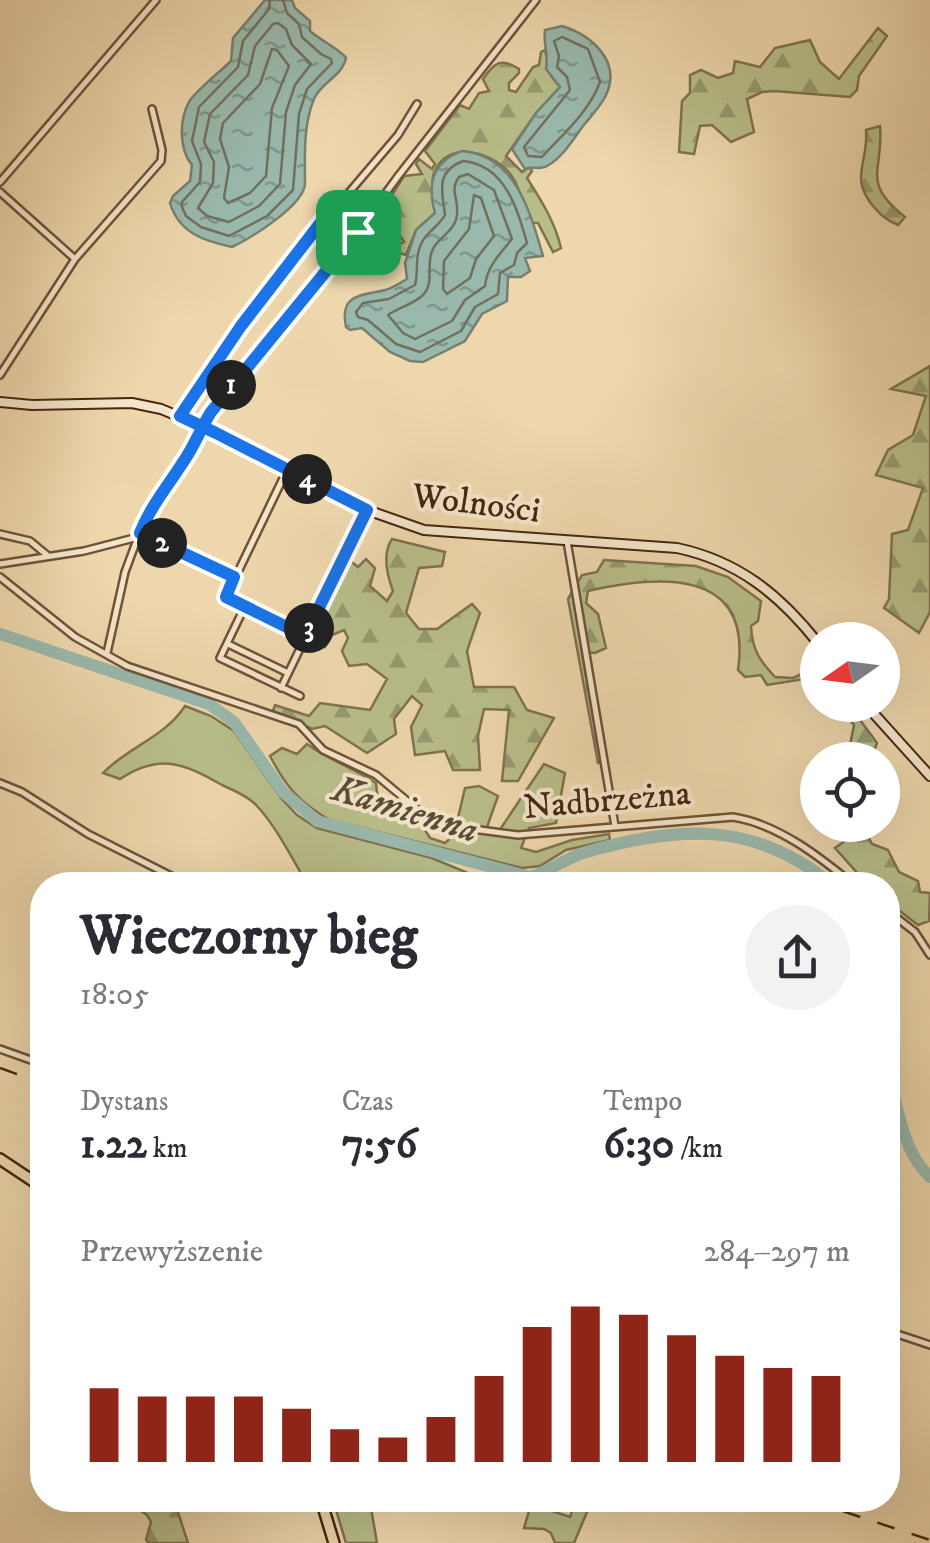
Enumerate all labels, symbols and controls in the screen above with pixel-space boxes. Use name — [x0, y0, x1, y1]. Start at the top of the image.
pin — [316, 190, 401, 275]
icon: arrive — [331, 205, 386, 260]
pin: 1 — [206, 360, 256, 410]
text: 1 — [226, 367, 236, 402]
pin: 4 — [282, 454, 332, 504]
text: 4 — [299, 461, 315, 496]
street label: Wolności — [408, 474, 543, 534]
pin: 2 — [137, 518, 187, 568]
text: 2 — [155, 525, 169, 560]
pin: 3 — [284, 603, 334, 653]
text: 3 — [304, 610, 314, 645]
north arrow — [800, 622, 900, 722]
map controls — [800, 622, 900, 842]
button: locate — [800, 742, 900, 842]
water label: Kamienna — [324, 764, 484, 855]
street label: Nadbrzeżna — [522, 772, 692, 830]
text: Wieczorny bieg — [80, 903, 418, 972]
button: share — [745, 905, 850, 1010]
text: 18:05 — [80, 975, 149, 1015]
text: Dystans — [80, 1084, 168, 1119]
text: Czas — [342, 1084, 393, 1119]
text: Tempo — [603, 1084, 682, 1119]
text: 1.22 — [80, 1119, 147, 1171]
text: 7:56 — [342, 1119, 417, 1171]
text: 6:30 — [603, 1119, 674, 1171]
text: km — [147, 1131, 188, 1166]
text: /km — [674, 1131, 723, 1166]
text: Przewyższenie — [80, 1232, 263, 1272]
text: 284–297 m — [704, 1232, 850, 1272]

